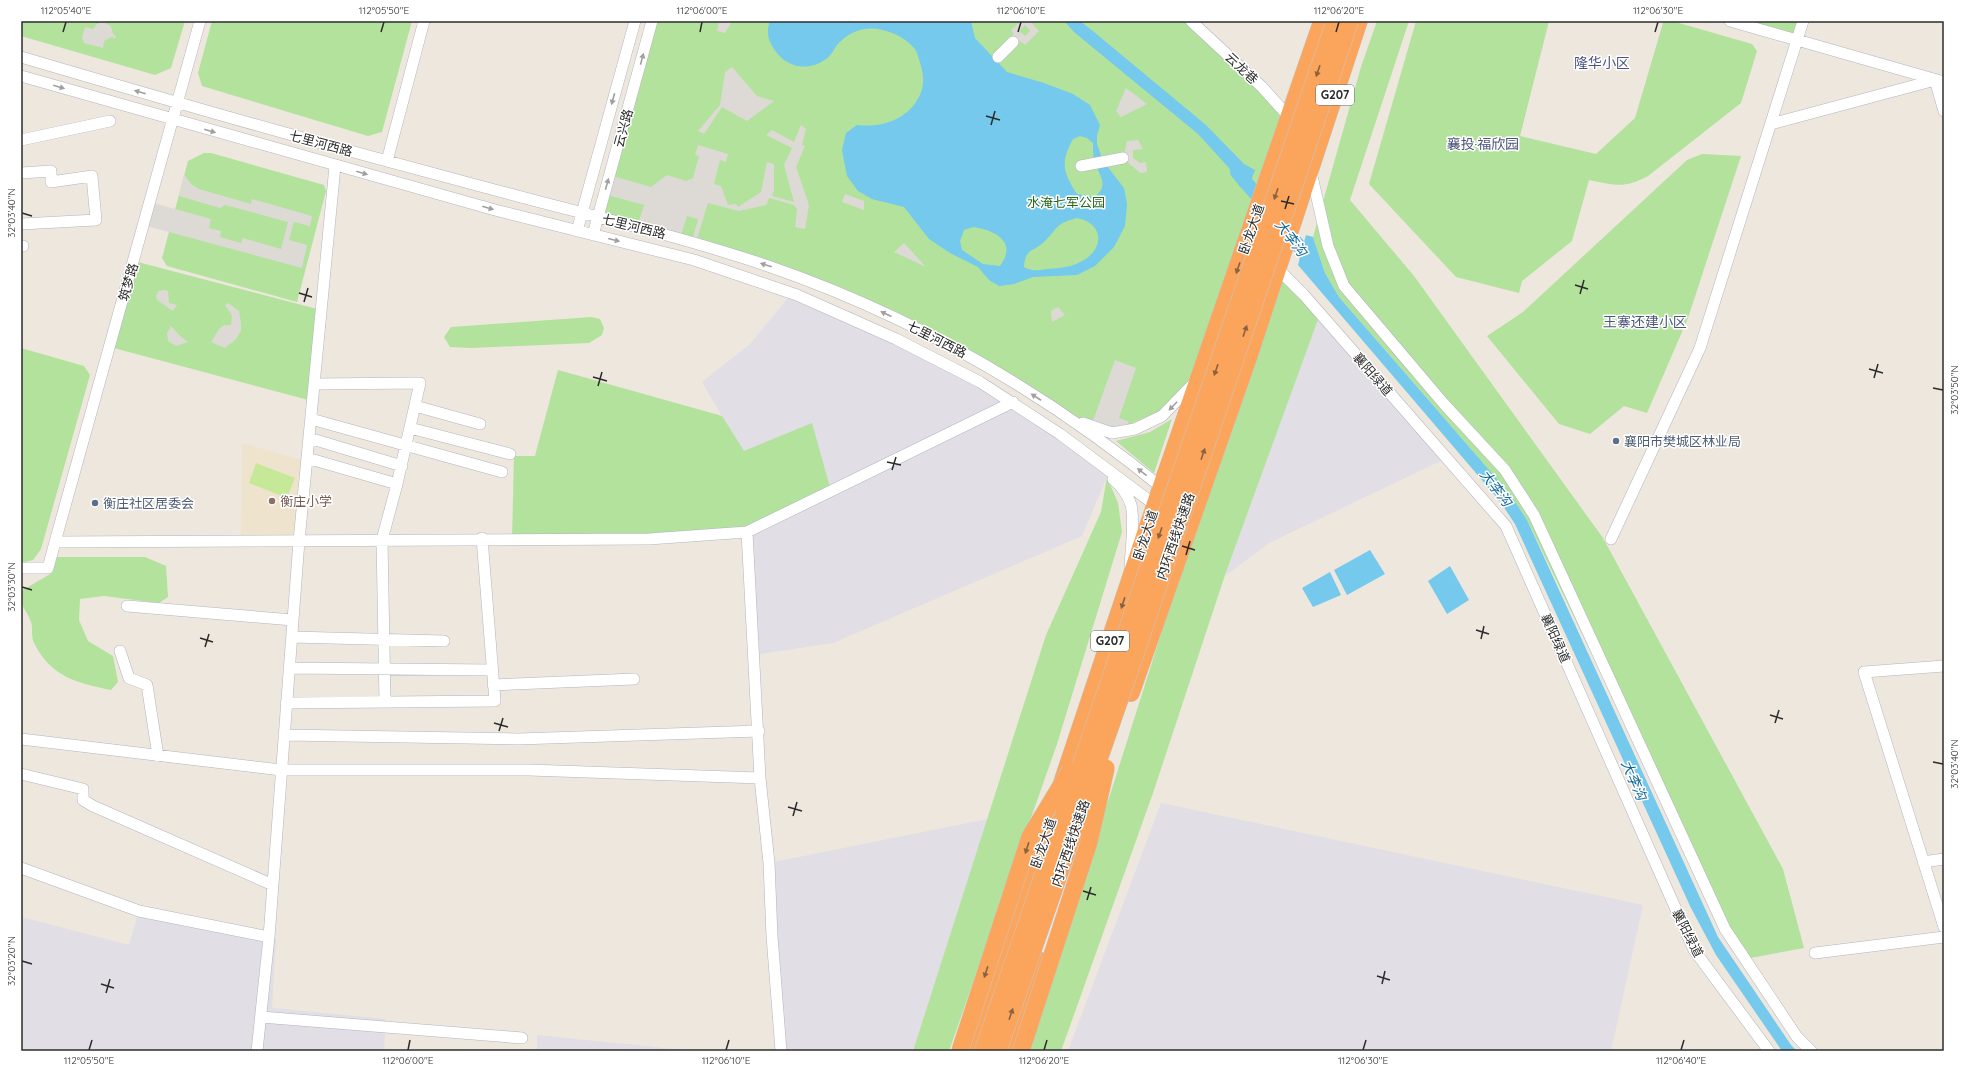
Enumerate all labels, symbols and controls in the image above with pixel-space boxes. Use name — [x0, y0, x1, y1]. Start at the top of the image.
text: 112°05'40"E — [41, 4, 91, 17]
text: 112°05'50"E — [359, 4, 410, 17]
text: 112°06'00"E — [677, 4, 728, 17]
text: 112°06'10"E — [997, 4, 1046, 17]
text: 112°06'20"E — [1314, 4, 1365, 17]
text: 112°06'30"E — [1633, 4, 1683, 17]
street label: 云龙巷 — [1222, 49, 1262, 87]
one-way arrow — [639, 52, 645, 65]
district label: 隆华小区 — [1574, 54, 1630, 72]
one-way arrow — [1315, 66, 1321, 78]
one-way arrow — [53, 84, 65, 90]
road number: G207 — [1316, 85, 1354, 105]
one-way arrow — [133, 89, 145, 95]
one-way arrow — [610, 93, 616, 105]
street label: 云兴路 — [610, 107, 636, 149]
street label: 七里河西路 — [288, 127, 354, 159]
one-way arrow — [204, 128, 216, 134]
district label: 襄投·福欣园 — [1447, 135, 1519, 153]
one-way arrow — [356, 171, 369, 177]
one-way arrow — [604, 178, 610, 190]
text: 32°03'40"N — [5, 188, 18, 238]
one-way arrow — [1273, 189, 1279, 201]
park label: 水淹七军公园 — [1027, 194, 1105, 210]
street label: 卧龙大道 — [1235, 202, 1267, 256]
one-way arrow — [482, 205, 494, 211]
street label: 七里河西路 — [601, 210, 667, 242]
water label: 大李沟 — [1271, 216, 1312, 262]
one-way arrow — [608, 237, 620, 243]
street label: 筑梦路 — [115, 261, 141, 303]
one-way arrow — [759, 262, 771, 268]
one-way arrow — [1234, 263, 1240, 275]
one-way arrow — [880, 311, 892, 317]
district label: 王寨还建小区 — [1603, 313, 1687, 331]
street label: 七里河西路 — [904, 317, 970, 361]
one-way arrow — [1242, 325, 1248, 337]
street label: 襄阳绿道 — [1350, 349, 1396, 399]
one-way arrow — [1213, 365, 1219, 377]
text: 32°03'50"N — [1948, 365, 1961, 415]
one-way arrow — [1031, 393, 1042, 401]
one-way arrow — [1168, 401, 1177, 411]
place label: 襄阳市樊城区林业局 — [1624, 433, 1741, 449]
marker: 襄阳市樊城区林业局 — [1611, 436, 1621, 446]
one-way arrow — [1200, 448, 1206, 460]
water label: 大李沟 — [1476, 466, 1517, 512]
one-way arrow — [1137, 468, 1148, 476]
street label: 内环西线快速路 — [1153, 490, 1197, 582]
place label: 衡庄小学 — [280, 493, 332, 509]
place label: 衡庄社区居委会 — [103, 495, 194, 511]
marker: 衡庄小学 — [267, 496, 277, 506]
marker: 衡庄社区居委会 — [90, 498, 100, 508]
street label: 卧龙大道 — [1129, 508, 1161, 562]
one-way arrow — [1157, 527, 1163, 539]
text: 32°03'30"N — [5, 562, 18, 612]
one-way arrow — [1119, 597, 1125, 609]
street label: 襄阳绿道 — [1538, 611, 1574, 665]
road number: G207 — [1091, 631, 1129, 651]
text: 32°03'40"N — [1948, 739, 1961, 789]
water label: 大李沟 — [1617, 757, 1652, 805]
street label: 内环西线快速路 — [1048, 797, 1092, 889]
street label: 卧龙大道 — [1027, 816, 1059, 870]
one-way arrow — [1024, 842, 1030, 854]
street label: 襄阳绿道 — [1669, 906, 1707, 960]
text: 32°03'20"N — [5, 936, 18, 986]
one-way arrow — [983, 966, 989, 978]
one-way arrow — [1008, 1008, 1014, 1020]
text: 112°05'50"E — [64, 1054, 115, 1067]
text: 112°06'00"E — [383, 1054, 434, 1067]
text: 112°06'10"E — [702, 1054, 751, 1067]
text: 112°06'20"E — [1019, 1054, 1070, 1067]
text: 112°06'30"E — [1338, 1054, 1388, 1067]
text: 112°06'40"E — [1656, 1054, 1706, 1067]

